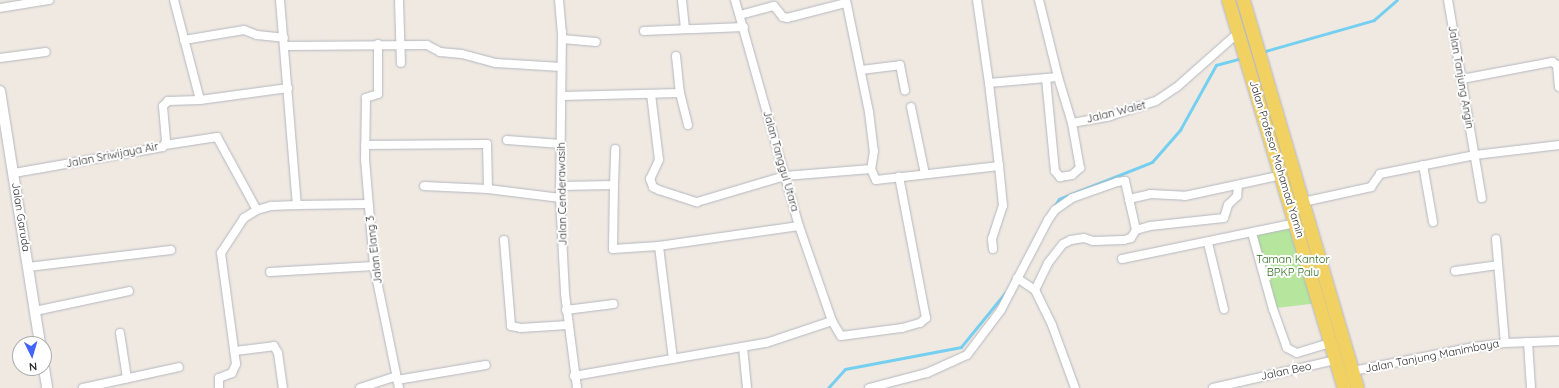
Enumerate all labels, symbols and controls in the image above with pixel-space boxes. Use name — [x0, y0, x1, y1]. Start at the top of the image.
street label: Jalan Tanjung Angin — [1445, 24, 1477, 130]
street label: Jalan Profesor Mohamad Yamin — [1247, 79, 1307, 239]
street label: Jalan Walet — [1085, 98, 1147, 126]
street label: Jalan Tanggul Utara — [760, 109, 802, 213]
street label: Jalan Sriwijaya Air — [65, 140, 159, 170]
street label: Jalan Cenderawasih — [554, 142, 570, 246]
street label: Jalan Garuda — [9, 181, 33, 253]
street label: Jalan Elang 3 — [363, 215, 385, 285]
park label: Taman Kantor BPKP Palu — [1256, 253, 1330, 279]
north arrow — [12, 336, 52, 376]
street label: Jalan Tanjung Manimbaya — [1364, 337, 1500, 375]
street label: Jalan Beo — [1259, 359, 1313, 383]
text: N — [28, 360, 38, 374]

